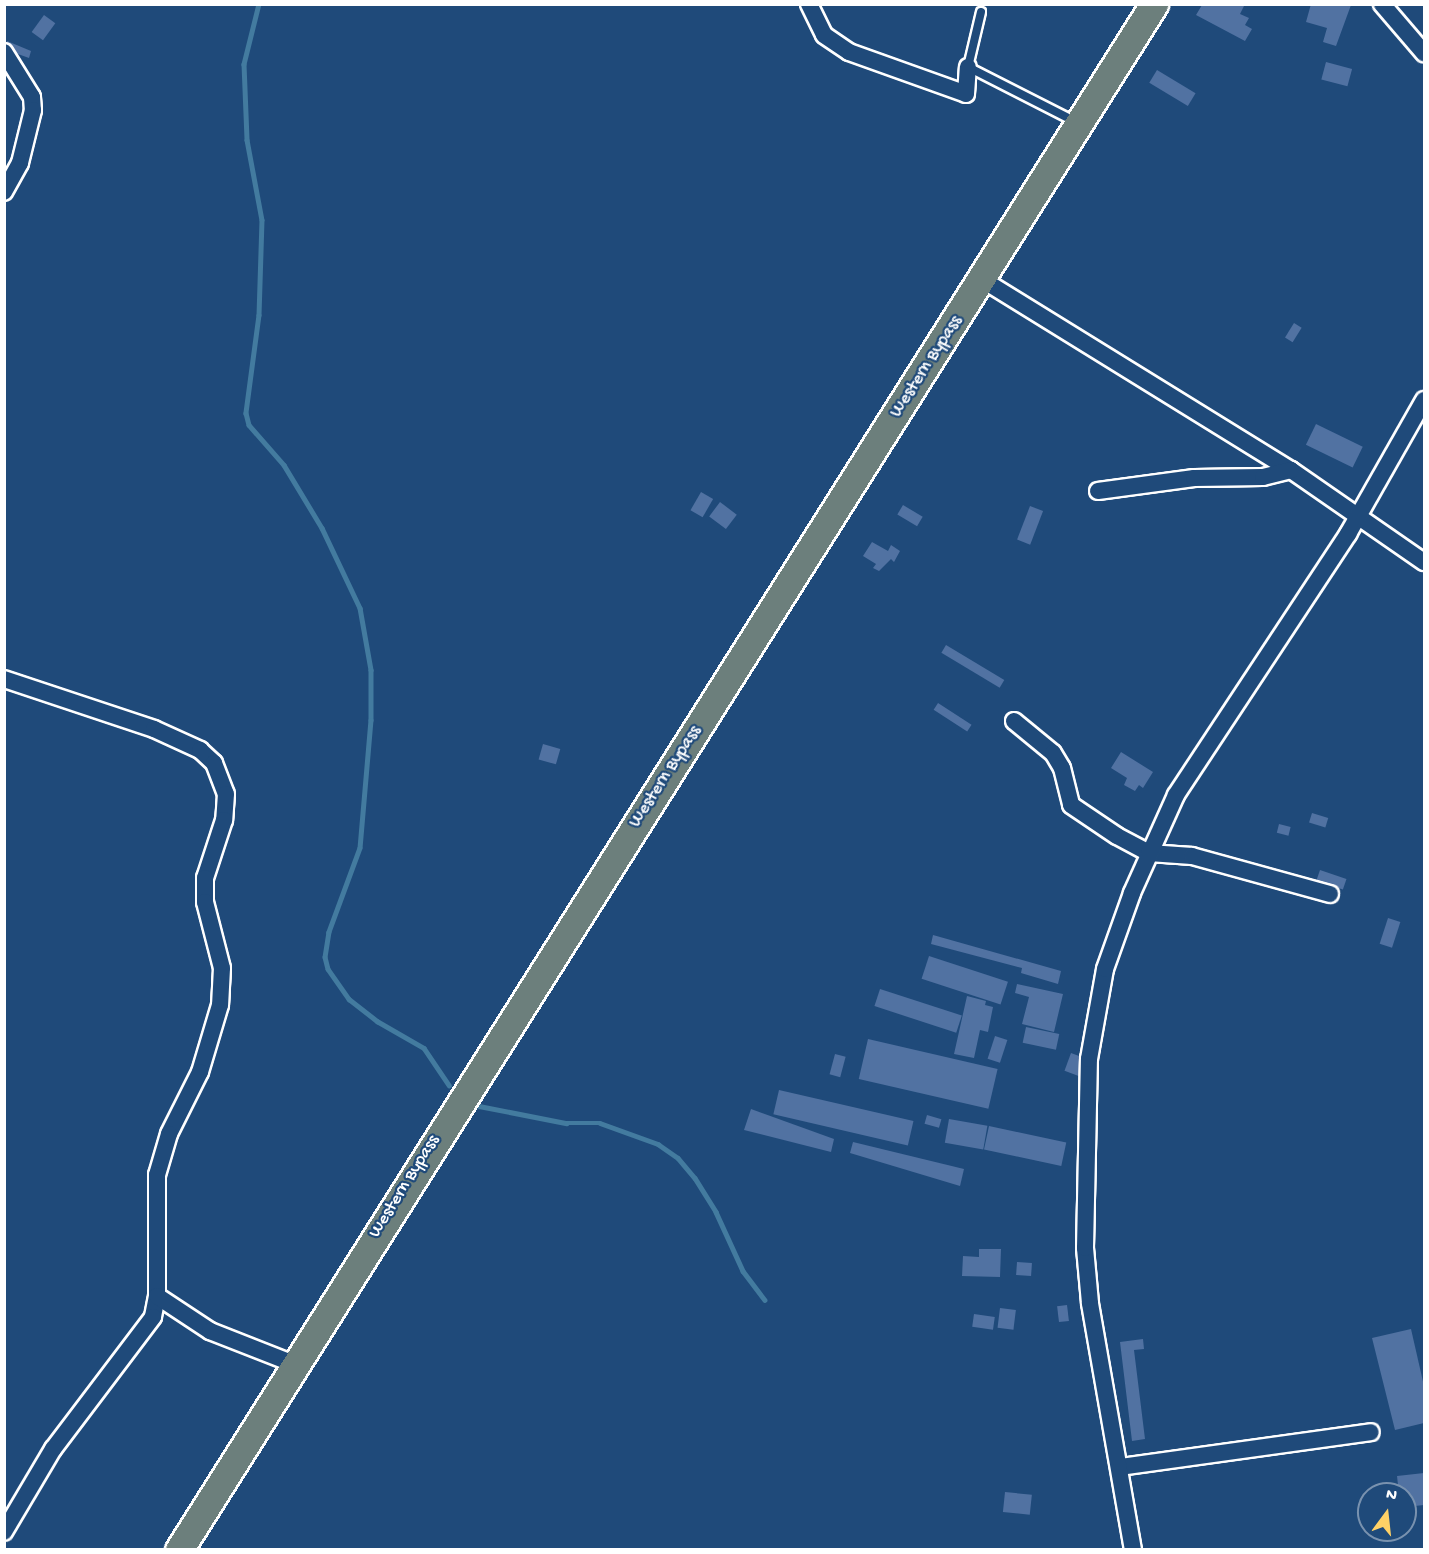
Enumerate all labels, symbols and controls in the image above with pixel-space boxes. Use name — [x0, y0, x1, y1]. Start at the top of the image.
street label: Western Bypass — [886, 312, 968, 422]
street label: Western Bypass — [625, 722, 707, 832]
street label: Western Bypass — [365, 1132, 445, 1242]
north arrow — [1357, 1482, 1417, 1542]
text: N — [1384, 1486, 1399, 1507]

